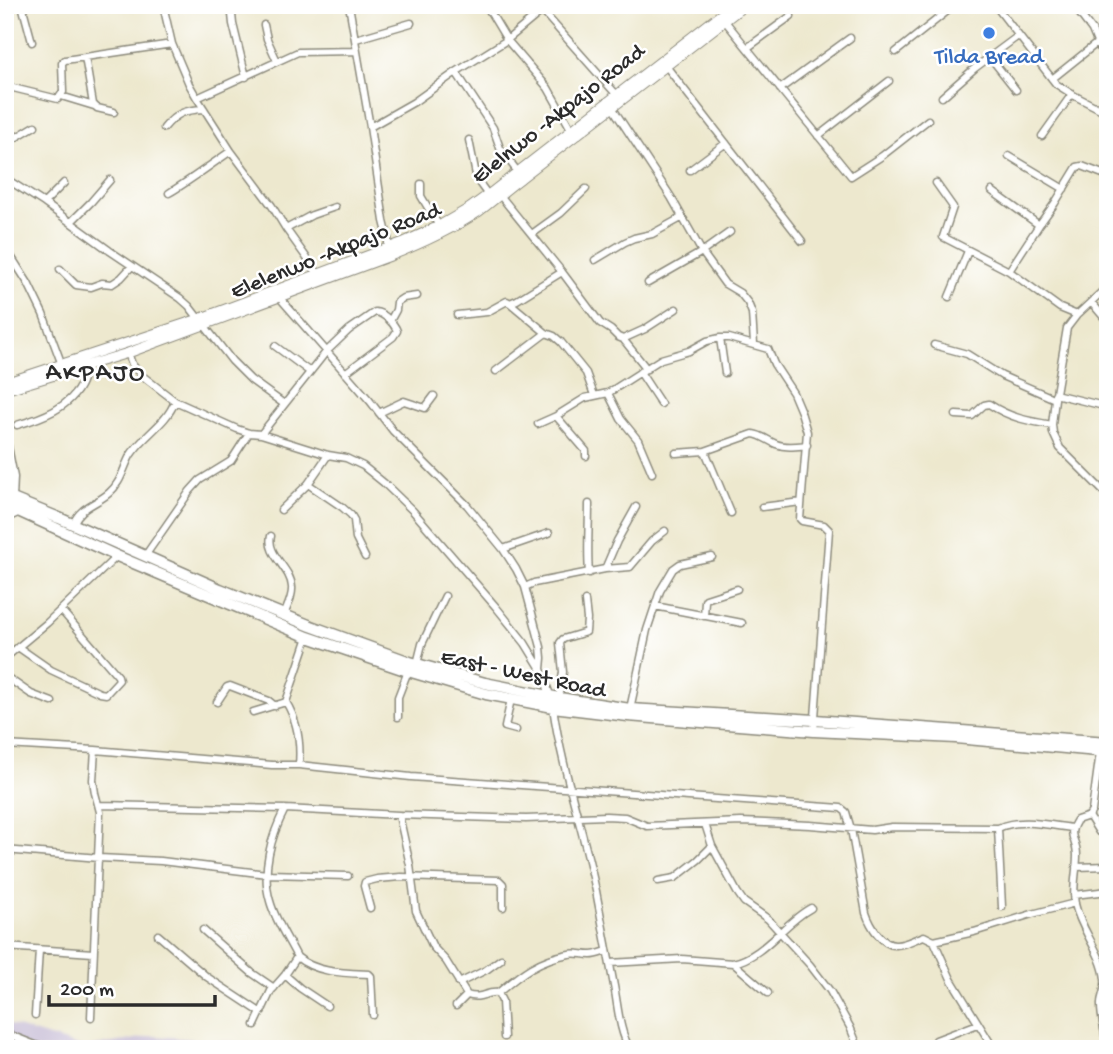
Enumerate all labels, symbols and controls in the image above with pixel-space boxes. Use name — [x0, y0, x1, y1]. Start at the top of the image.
marker: Tilda Bread — [981, 25, 997, 41]
street label: Elelnwo -Akpajo Road — [467, 38, 652, 191]
place label: Tilda Bread — [933, 45, 1045, 72]
street label: Elelenwo -Akpajo Road — [227, 197, 446, 306]
district label: AKPAJO — [46, 359, 146, 390]
street label: East - West Road — [438, 644, 609, 706]
scale bar — [49, 963, 215, 1007]
text: 200 m — [60, 979, 114, 1004]

